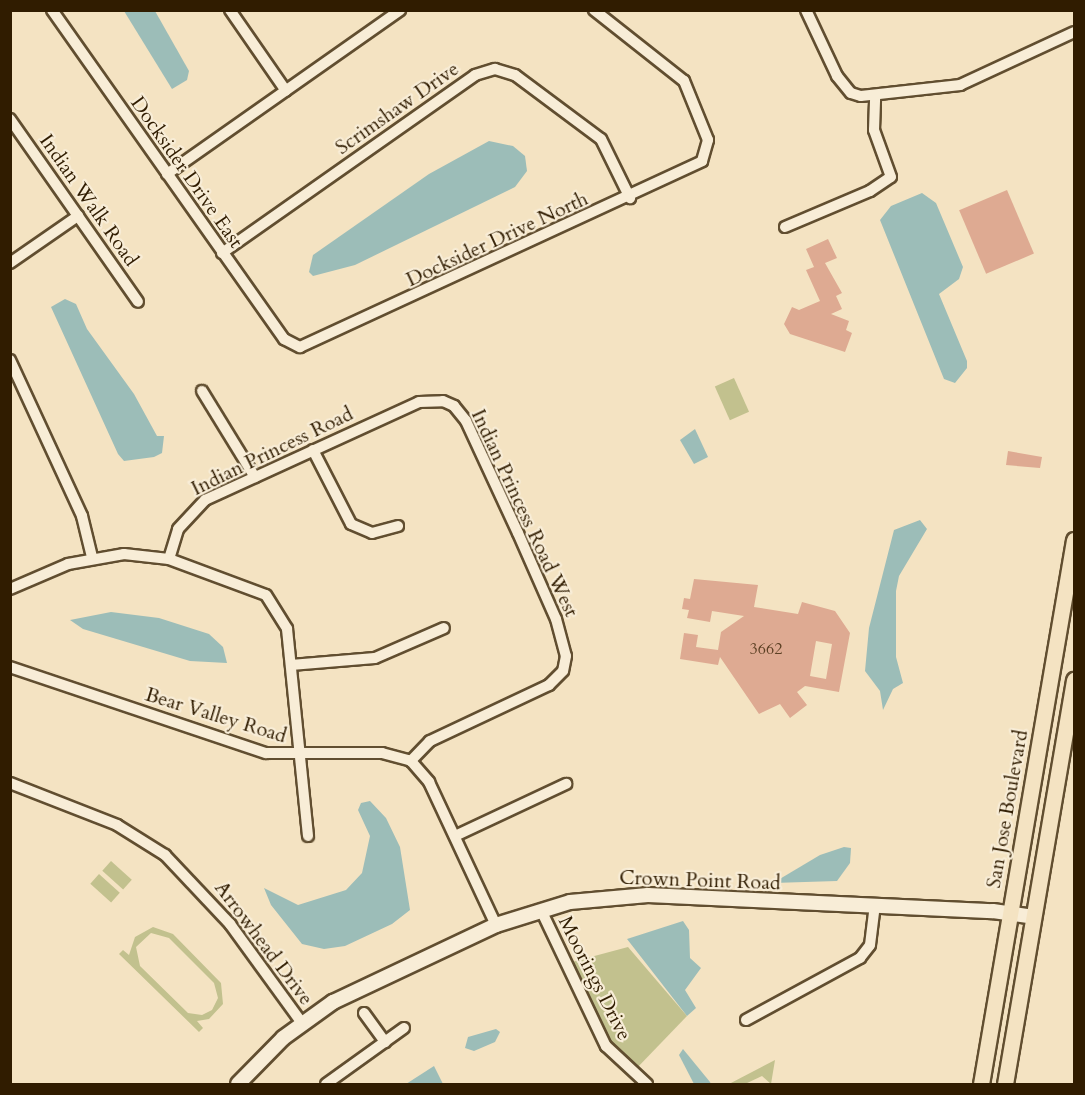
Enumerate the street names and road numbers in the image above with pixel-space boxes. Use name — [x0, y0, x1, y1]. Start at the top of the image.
street label: Scrimshaw Drive — [331, 57, 463, 159]
street label: Docksider Drive East — [126, 92, 248, 252]
street label: Indian Walk Road — [35, 129, 143, 271]
street label: Docksider Drive North — [402, 186, 592, 292]
street label: Indian Princess Road — [187, 401, 357, 501]
street label: Indian Princess Road West — [466, 405, 584, 621]
street label: Bear Valley Road — [142, 682, 290, 748]
street label: San Jose Boulevard — [981, 728, 1033, 890]
street label: Crown Point Road — [619, 865, 781, 895]
street label: Arrowhead Drive — [210, 876, 318, 1010]
street label: Moorings Drive — [553, 912, 637, 1044]

